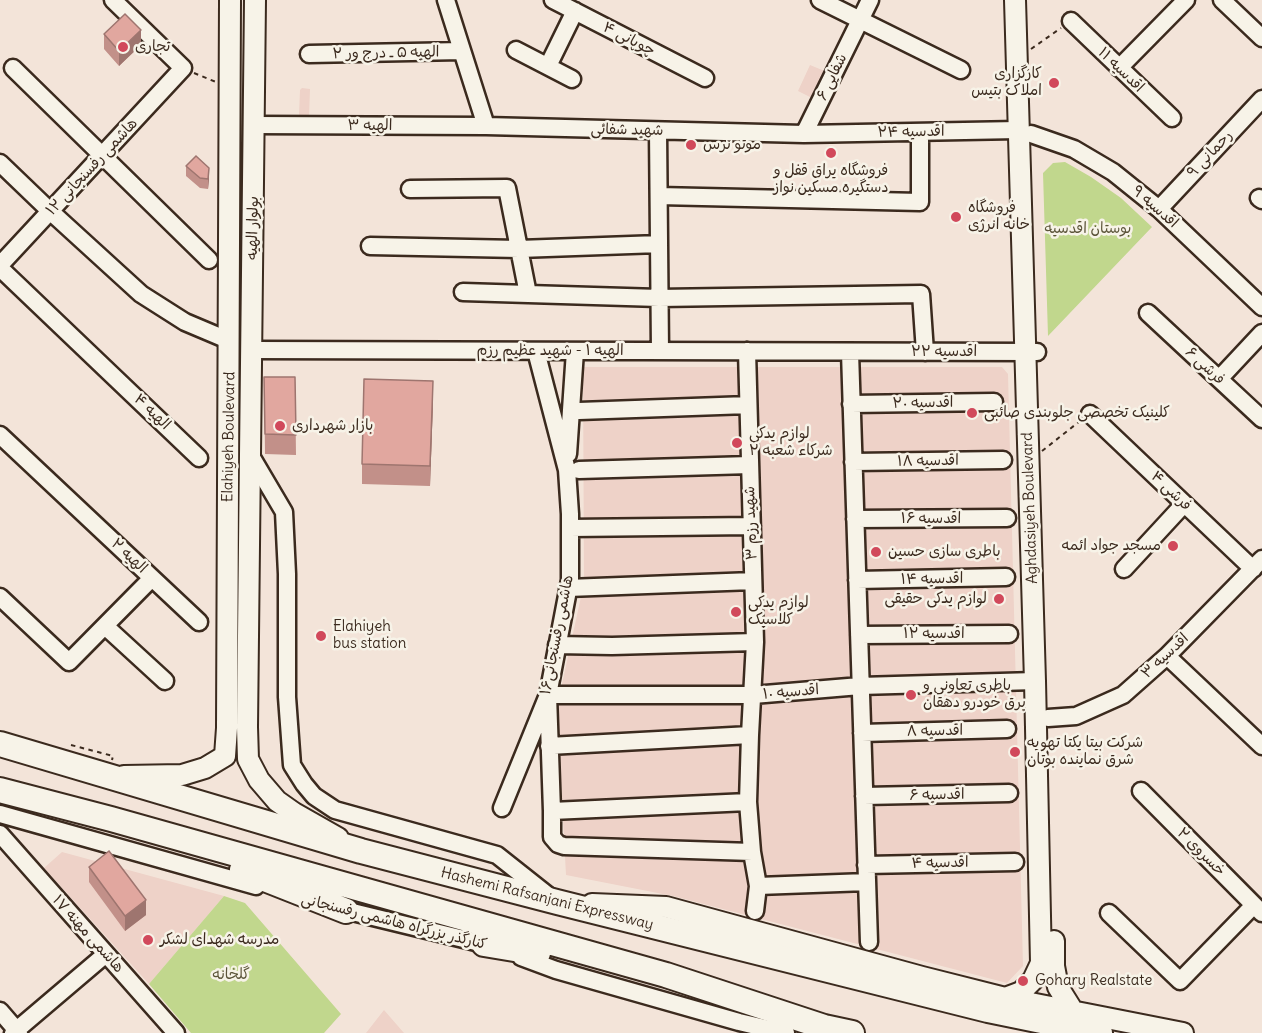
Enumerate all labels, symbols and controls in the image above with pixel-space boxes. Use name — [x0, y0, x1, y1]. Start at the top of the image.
street label: چوپانی ۴ — [600, 18, 658, 60]
place label: تجاری — [135, 38, 170, 56]
marker: تجاری — [116, 40, 130, 54]
street label: الهیه ۵ ـ درج ور ۲ — [332, 43, 440, 63]
street label: اقدسیه ۱۱ — [1094, 44, 1148, 96]
street label: شفایی ۶ — [813, 51, 851, 103]
place label: کارگزاری املاک بتیس — [971, 65, 1042, 100]
marker: کارگزاری املاک بتیس — [1047, 76, 1061, 90]
street label: هاشمی رفسنجانی ۱۲ — [42, 115, 142, 219]
street label: الهیه ۳ — [348, 117, 392, 135]
street label: شهید شفائی — [590, 120, 664, 140]
street label: اقدسیه ۲۴ — [877, 122, 945, 142]
street label: رحمانی ۹ — [1184, 127, 1236, 181]
place label: موتو نرس — [703, 136, 761, 154]
marker: موتو نرس — [684, 138, 698, 152]
marker: فروشگاه یراق قفل و دستگیره مسکین نواز — [824, 146, 838, 160]
place label: فروشگاه یراق قفل و دستگیره مسکین نواز — [773, 162, 889, 197]
street label: اقدسیه ۹ — [1128, 182, 1182, 232]
street label: بولوار الهیه — [243, 196, 263, 260]
place label: فروشگاه خانه انرژی — [968, 199, 1030, 234]
marker: فروشگاه خانه انرژی — [949, 210, 963, 224]
park label: بوستان اقدسیه — [1045, 220, 1131, 238]
street label: الهیه ۱ - شهید عظیم رزم — [476, 342, 624, 360]
street label: اقدسیه ۲۲ — [911, 343, 977, 361]
street label: فرشی ۶ — [1182, 343, 1228, 389]
street label: Elahiyeh Boulevard — [219, 372, 239, 502]
street label: الهیه ۴ — [130, 390, 174, 434]
street label: اقدسیه ۲۰ — [892, 393, 954, 413]
place label: کلینیک تخصصی جلوبندی صائبی — [984, 404, 1170, 422]
marker: کلینیک تخصصی جلوبندی صائبی — [965, 406, 979, 420]
place label: بازار شهرداری — [292, 417, 373, 435]
marker: بازار شهرداری — [273, 419, 287, 433]
place label: لوازم یدکی شرکاء شعبه ۲ — [749, 425, 833, 460]
street label: Aghdasiyeh Boulevard — [1018, 432, 1042, 584]
marker: لوازم یدکی شرکاء شعبه ۲ — [730, 436, 744, 450]
street label: اقدسیه ۱۸ — [897, 451, 959, 471]
street label: فرشی ۴ — [1147, 467, 1195, 515]
street label: شهید رزم ۳ — [741, 486, 761, 560]
street label: اقدسیه ۱۶ — [901, 510, 961, 528]
street label: الهیه ۲ — [107, 535, 151, 577]
place label: مسجد جواد ائمه — [1061, 537, 1161, 555]
marker: مسجد جواد ائمه — [1166, 539, 1180, 553]
place label: باطری سازی حسین — [888, 543, 1001, 561]
marker: باطری سازی حسین — [869, 545, 883, 559]
street label: اقدسیه ۱۴ — [901, 569, 963, 589]
street label: هاشمی رفسنجانی۱۶ — [537, 574, 577, 696]
place label: لوازم یدکی حقیقی — [885, 590, 987, 608]
marker: لوازم یدکی حقیقی — [992, 592, 1006, 606]
place label: لوازم یدکی کلاسیک — [748, 594, 809, 629]
marker: لوازم یدکی کلاسیک — [729, 605, 743, 619]
place label: Elahiyeh bus station — [333, 618, 406, 653]
street label: اقدسیه ۱۲ — [903, 625, 965, 643]
marker: Elahiyeh bus station — [314, 629, 328, 643]
street label: اقدسیه ۳ — [1138, 630, 1192, 682]
place label: باطری تعاونی و برق خودرو دهقان — [923, 677, 1026, 712]
street label: اقدسیه ۱۰ — [762, 681, 820, 703]
marker: باطری تعاونی و برق خودرو دهقان — [904, 688, 918, 702]
street label: اقدسیه ۸ — [907, 722, 963, 740]
place label: شرکت بیتا یکتا تهویه شرق نماینده بوتان — [1027, 734, 1143, 769]
marker: شرکت بیتا یکتا تهویه شرق نماینده بوتان — [1008, 745, 1022, 759]
street label: اقدسیه ۶ — [909, 786, 965, 804]
street label: خسروی ۲ — [1173, 824, 1229, 880]
street label: اقدسیه ۴ — [911, 854, 969, 872]
street label: Hashemi Rafsanjani Expressway — [439, 864, 655, 934]
street label: کنارگذر بزرگراه هاشمی رفسنجانی — [299, 890, 489, 954]
street label: هاشمی مهنه ۱۷ — [48, 891, 128, 977]
place label: مدرسه شهدای لشکر — [160, 931, 279, 949]
marker: مدرسه شهدای لشکر — [141, 933, 155, 947]
park label: گلخانه — [212, 966, 250, 984]
place label: Gohary Realstate — [1035, 972, 1152, 990]
marker: Gohary Realstate — [1016, 974, 1030, 988]

